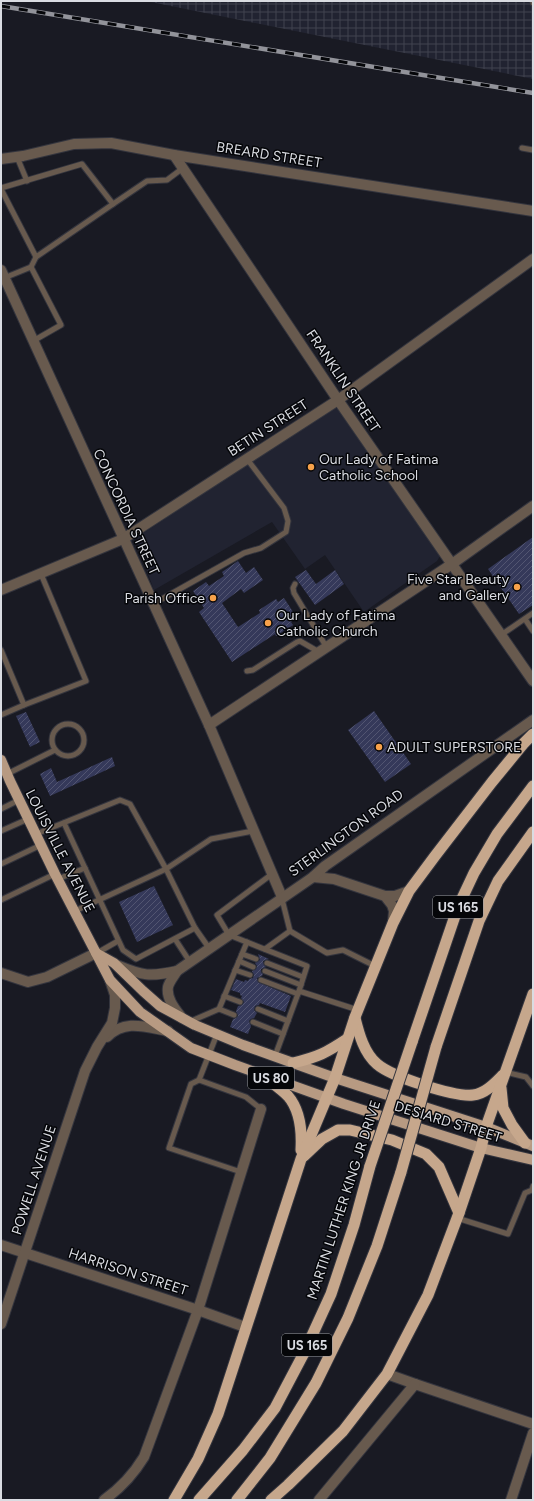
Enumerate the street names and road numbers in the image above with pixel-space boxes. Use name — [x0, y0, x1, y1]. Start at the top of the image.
street label: BREARD STREET — [215, 138, 323, 172]
street label: FRANKLIN STREET — [302, 326, 384, 436]
street label: BETIN STREET — [225, 396, 311, 460]
street label: CONCORDIA STREET — [89, 446, 163, 578]
street label: STERLINGTON ROAD — [285, 786, 407, 880]
street label: LOUISVILLE AVENUE — [22, 787, 98, 915]
road number: US 165 — [433, 896, 483, 918]
road number: US 80 — [248, 1067, 294, 1089]
street label: MARTIN LUTHER KING JR DRIVE — [304, 1098, 384, 1302]
street label: DESIARD STREET — [392, 1098, 504, 1146]
street label: POWELL AVENUE — [8, 1123, 60, 1237]
street label: HARRISON STREET — [66, 1245, 190, 1299]
road number: US 165 — [282, 1334, 332, 1356]

